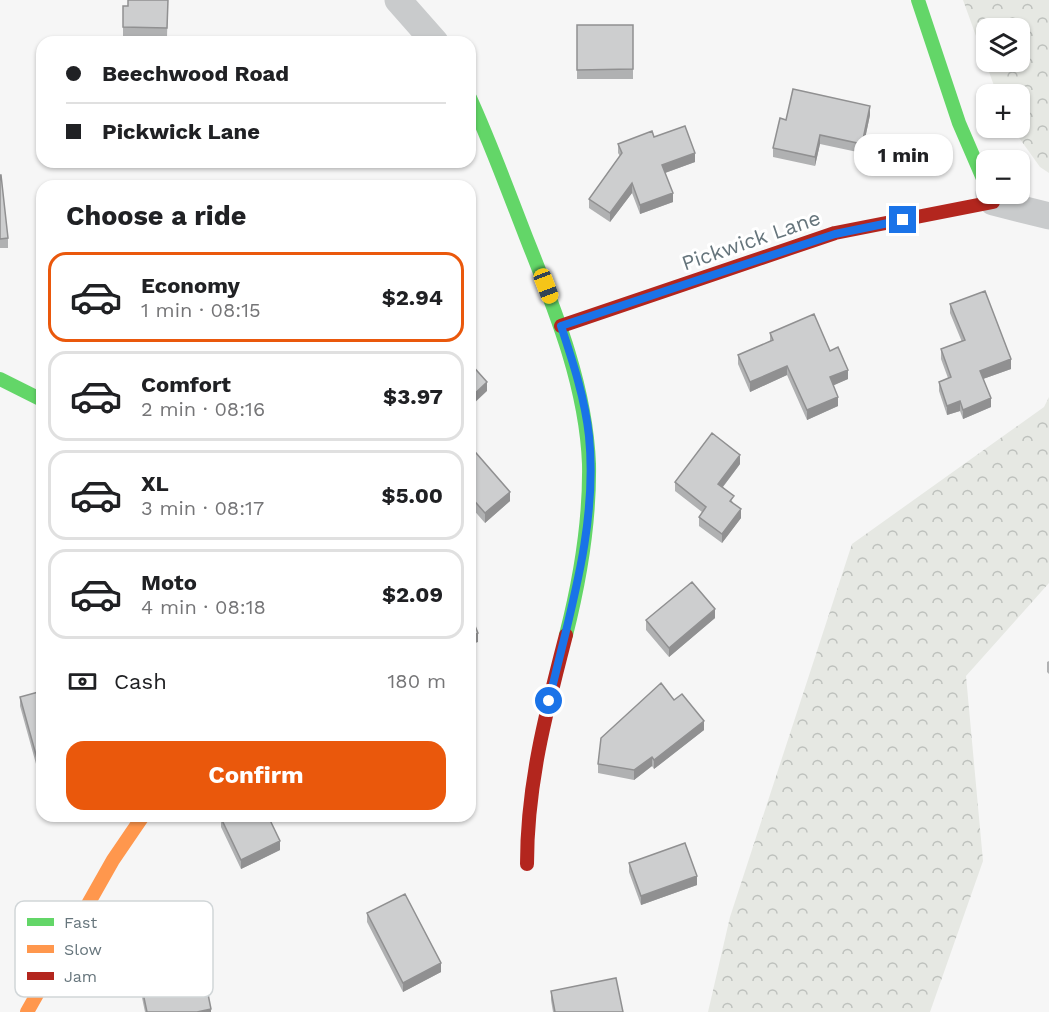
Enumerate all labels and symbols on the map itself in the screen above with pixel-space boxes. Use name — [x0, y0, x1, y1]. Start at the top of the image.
callout: 1 min — [854, 133, 952, 175]
street label: Pickwick Lane — [678, 205, 824, 275]
route end — [889, 206, 916, 233]
car — [531, 266, 561, 306]
route start — [535, 687, 562, 714]
legend — [15, 901, 213, 997]
text: Fast — [64, 913, 97, 932]
text: Slow — [64, 940, 102, 959]
text: Jam — [64, 967, 97, 986]

